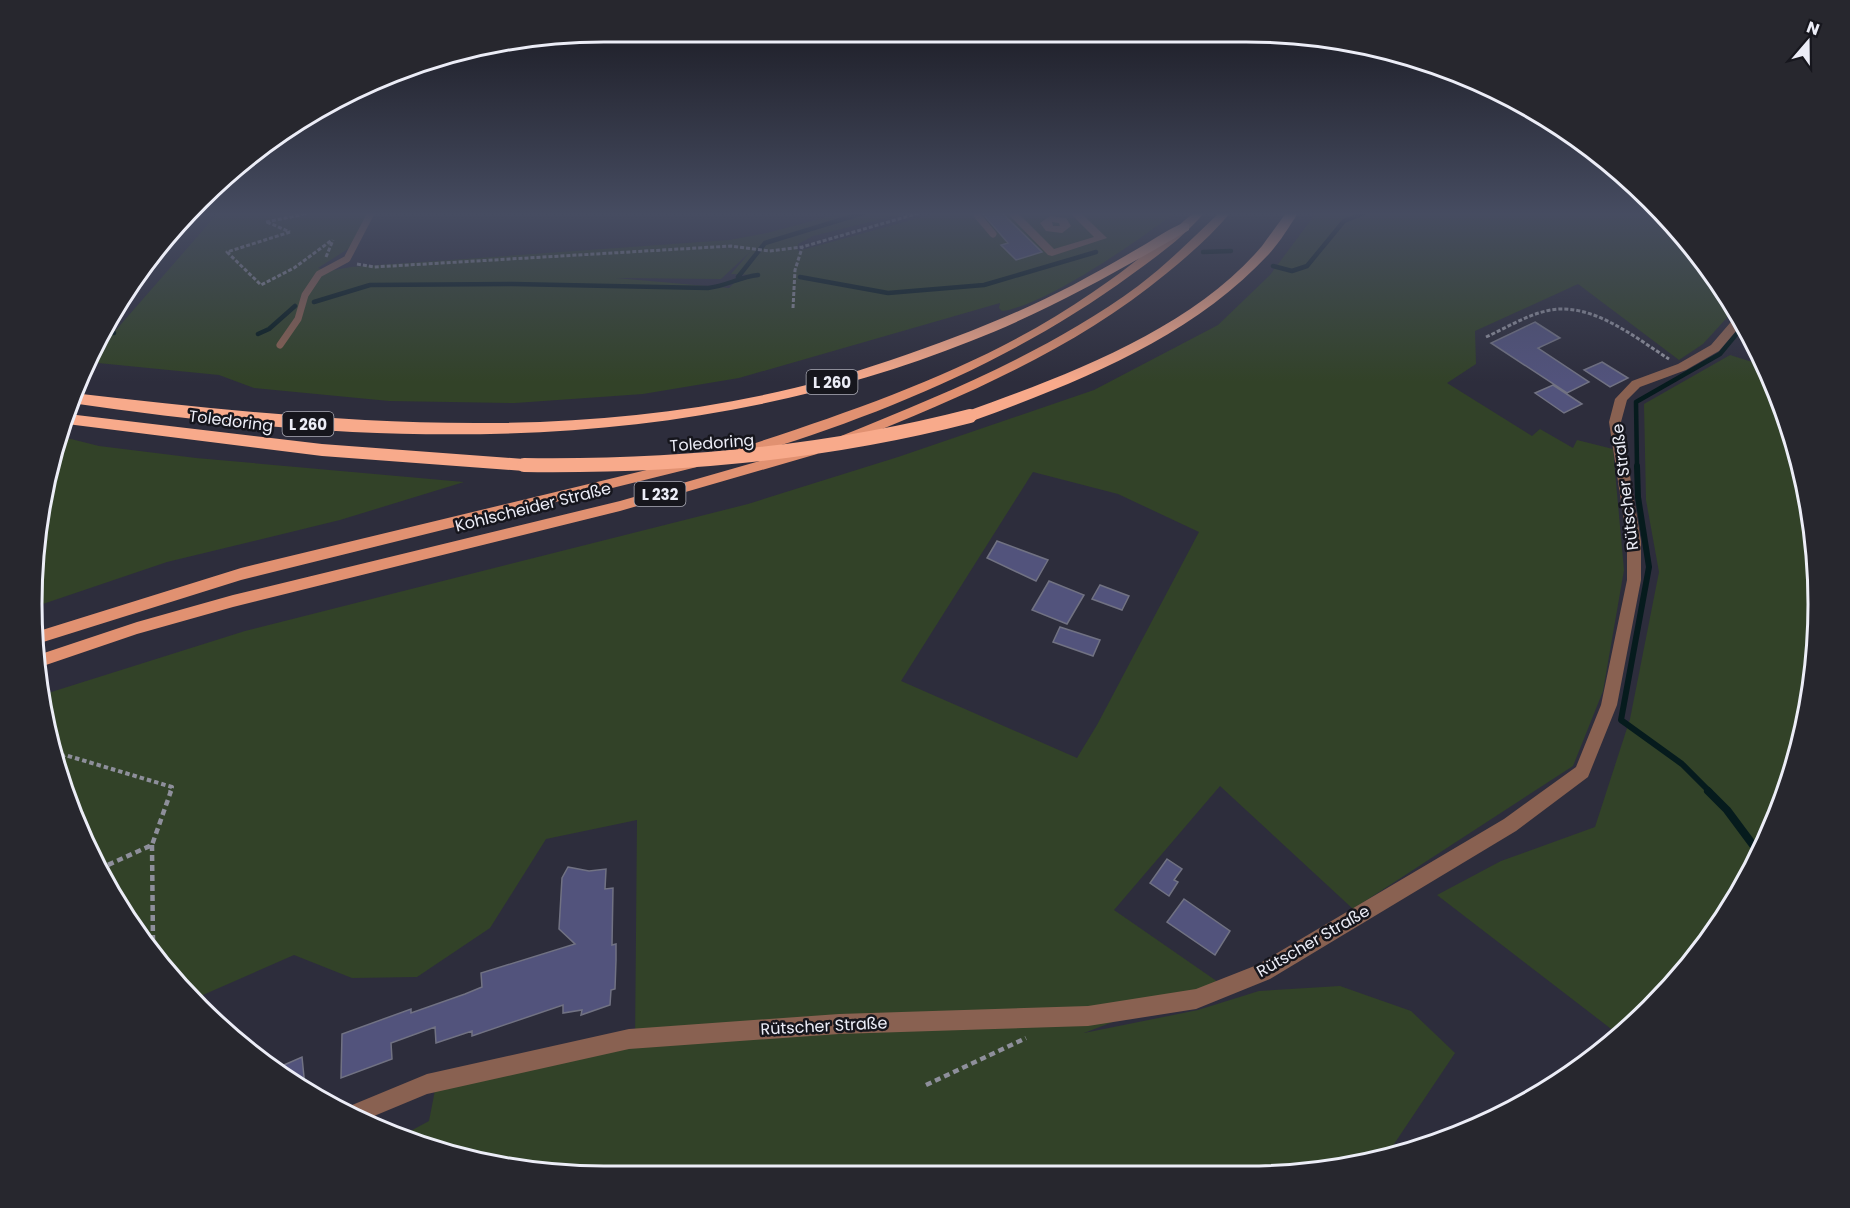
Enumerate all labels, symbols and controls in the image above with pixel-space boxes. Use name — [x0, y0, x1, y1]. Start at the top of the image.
north arrow — [1778, 12, 1838, 72]
text: N — [1803, 16, 1823, 41]
road number: L 260 — [806, 370, 858, 394]
street label: Toledoring — [188, 404, 274, 438]
road number: L 260 — [282, 412, 334, 436]
street label: Rütscher Straße — [1606, 422, 1644, 551]
street label: Toledoring — [669, 429, 755, 457]
street label: Kohlscheider Straße — [453, 476, 613, 538]
road number: L 232 — [634, 482, 686, 506]
street label: Rütscher Straße — [1252, 899, 1374, 983]
street label: Rütscher Straße — [760, 1011, 888, 1041]

